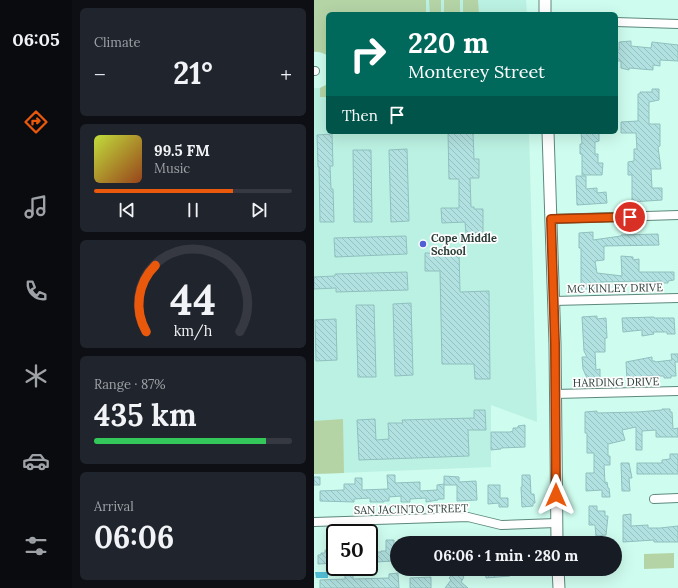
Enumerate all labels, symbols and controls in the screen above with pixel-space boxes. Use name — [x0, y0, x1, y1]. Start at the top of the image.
text: 220 m — [408, 25, 489, 61]
text: 06:05 — [12, 28, 60, 51]
icon: right — [342, 28, 394, 80]
text: Climate — [94, 34, 141, 51]
text: 21° — [173, 54, 213, 92]
text: − — [94, 60, 106, 88]
text: + — [280, 60, 292, 88]
text: Monterey Street — [408, 60, 545, 83]
icon: arrive — [386, 104, 408, 126]
text: Then — [342, 106, 378, 125]
icon: directions — [22, 108, 50, 136]
text: 99.5 FM — [154, 141, 210, 160]
text: Music — [154, 160, 190, 177]
icon: music — [22, 193, 50, 221]
icon: previous — [116, 199, 138, 221]
icon: pause — [182, 199, 204, 221]
icon: next — [248, 199, 270, 221]
pin — [613, 200, 647, 234]
icon: arrive — [619, 206, 641, 228]
place label: Cope Middle School — [431, 231, 497, 258]
marker: Cope Middle School — [418, 239, 428, 249]
text: 44 — [170, 273, 216, 326]
icon: phone — [22, 277, 50, 305]
street label: MC KINLEY DRIVE — [567, 280, 663, 296]
text: km/h — [174, 322, 213, 341]
icon: climate — [22, 362, 50, 390]
street label: HARDING DRIVE — [573, 374, 659, 390]
text: Range · 87% — [94, 376, 166, 393]
text: 435 km — [94, 396, 197, 434]
icon: car — [22, 447, 50, 475]
position arrow — [535, 474, 577, 516]
text: Arrival — [94, 498, 134, 515]
street label: SAN JACINTO STREET — [354, 501, 468, 517]
text: 06:06 — [94, 518, 174, 556]
speed limit sign: 50 — [326, 524, 378, 576]
icon: filters — [22, 532, 50, 560]
text: 06:06 · 1 min · 280 m — [434, 546, 578, 565]

